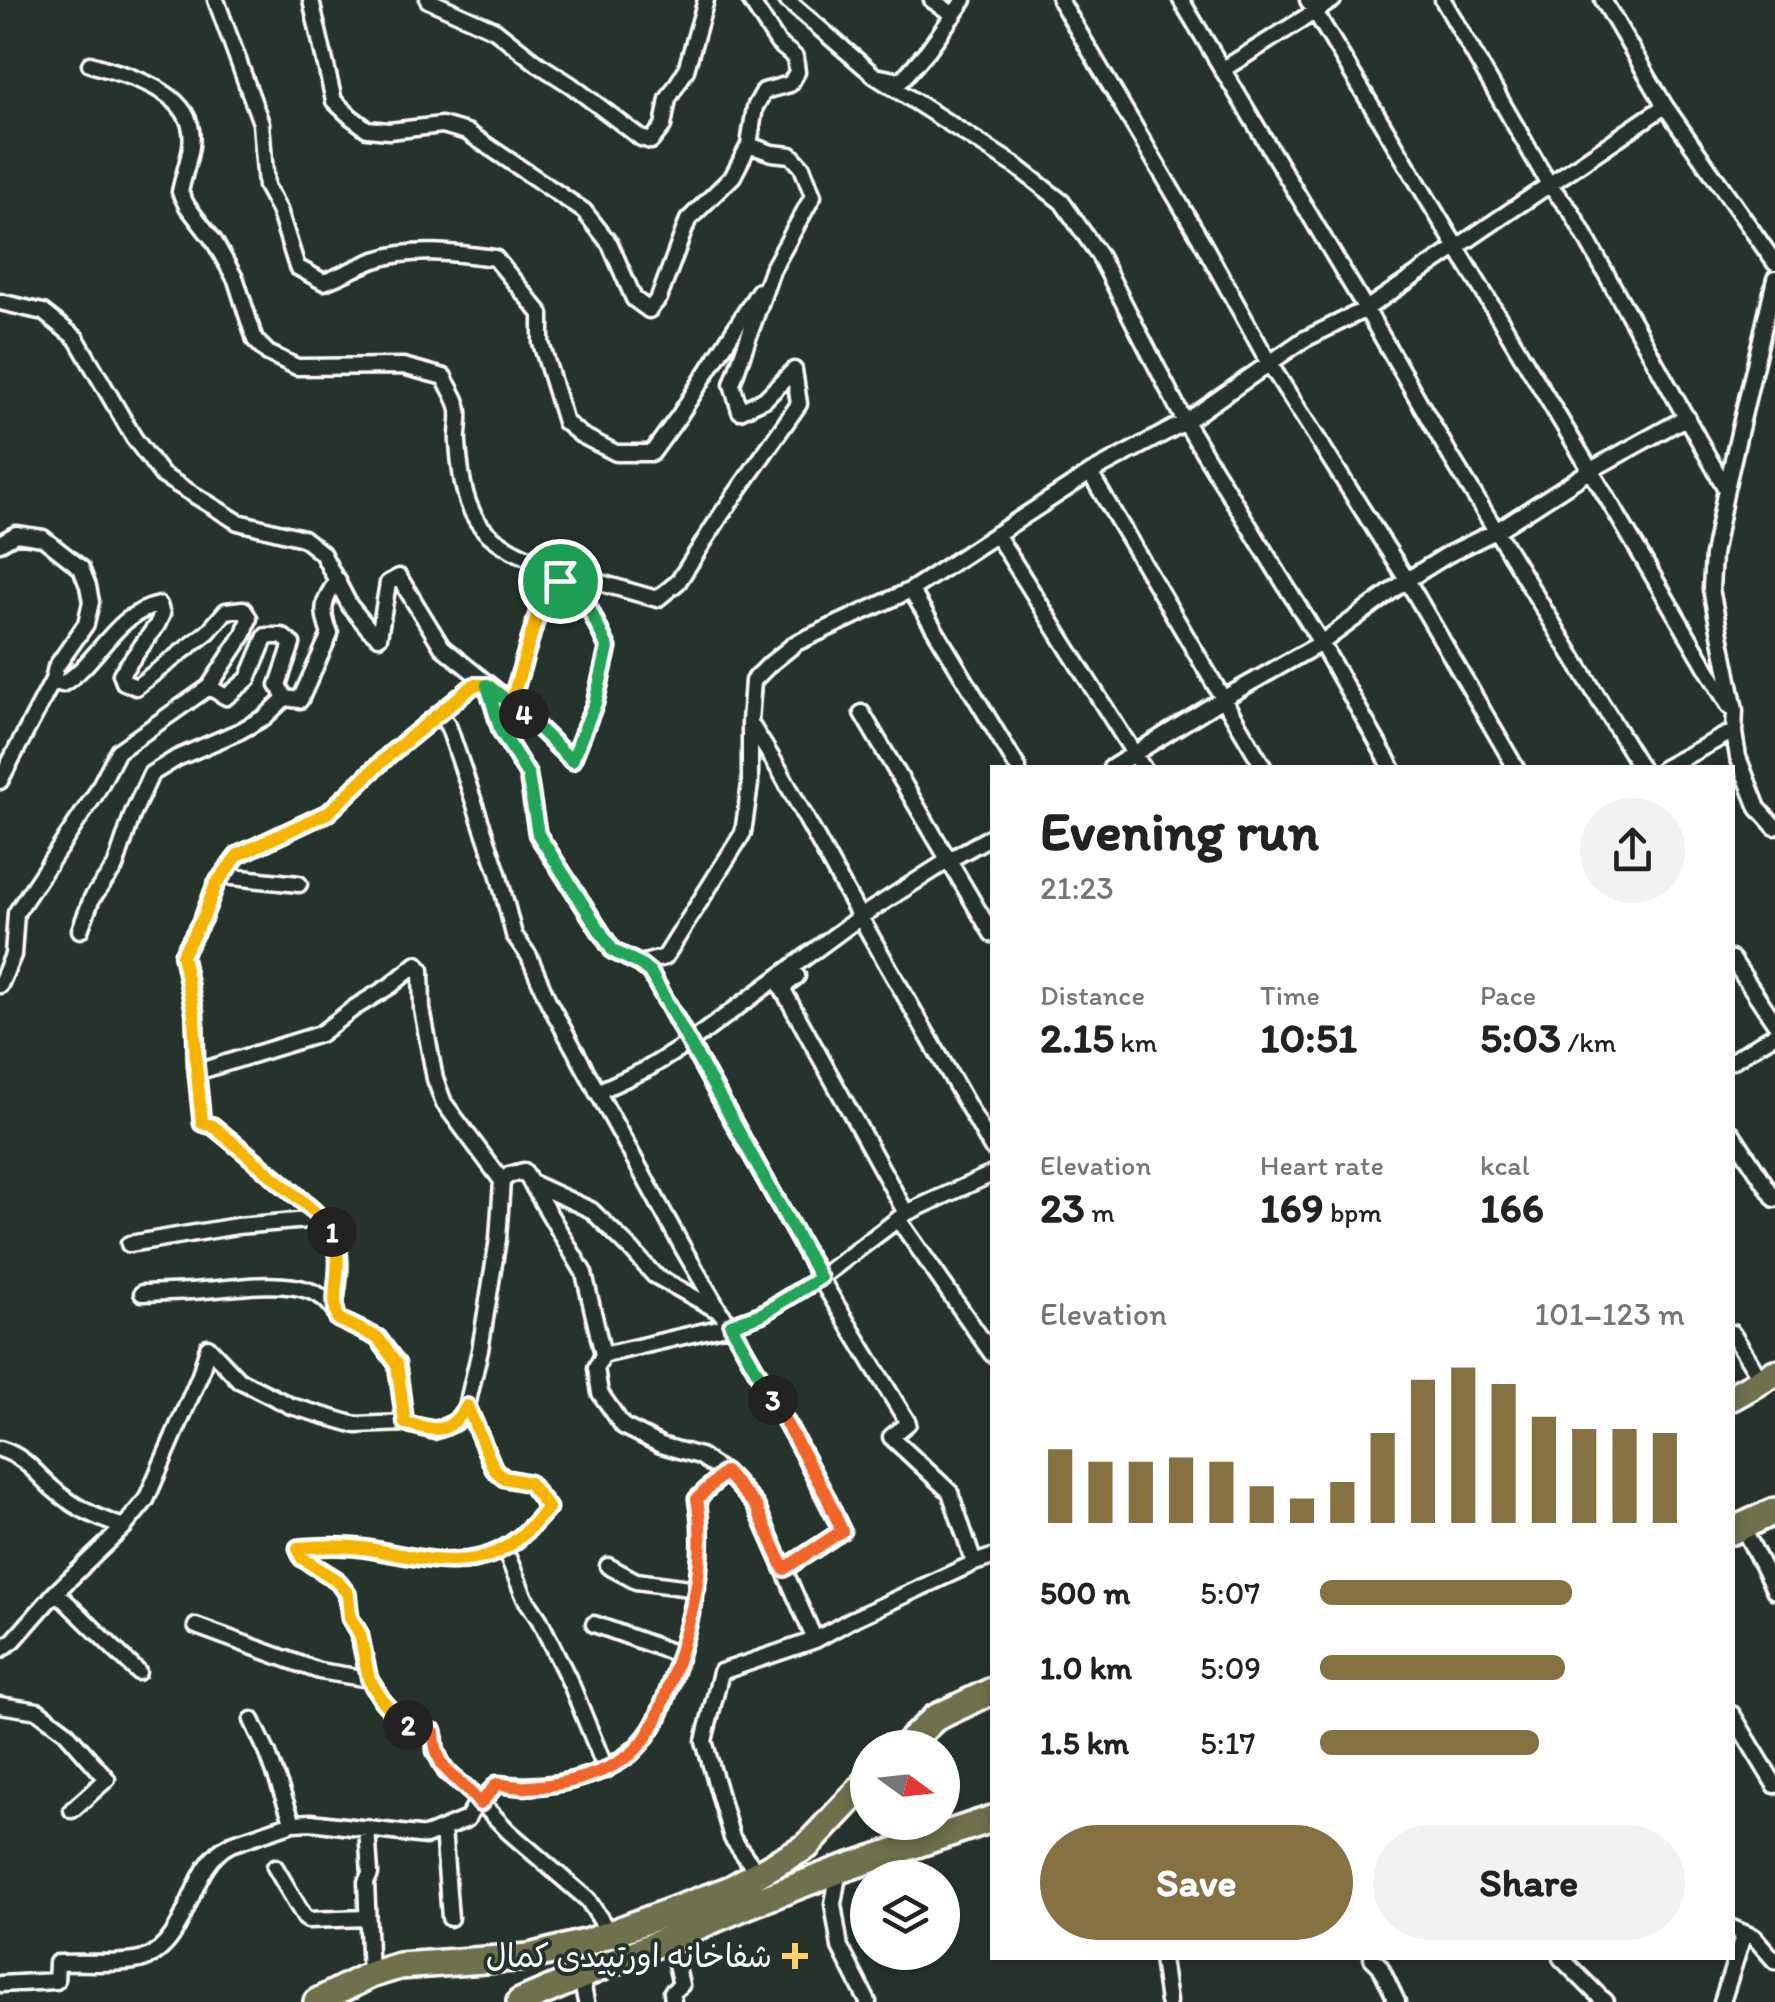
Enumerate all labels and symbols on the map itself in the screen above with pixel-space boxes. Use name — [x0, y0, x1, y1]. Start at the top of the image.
pin — [518, 539, 603, 624]
pin: 4 — [499, 689, 549, 739]
pin: 1 — [307, 1207, 357, 1257]
pin: 3 — [748, 1375, 798, 1425]
pin: 2 — [383, 1700, 433, 1750]
north arrow — [850, 1730, 960, 1840]
place label: شفاخانه اورتپیدی کمال — [486, 1937, 772, 1977]
marker: شفاخانه اورتپیدی کمال — [782, 1943, 808, 1969]

